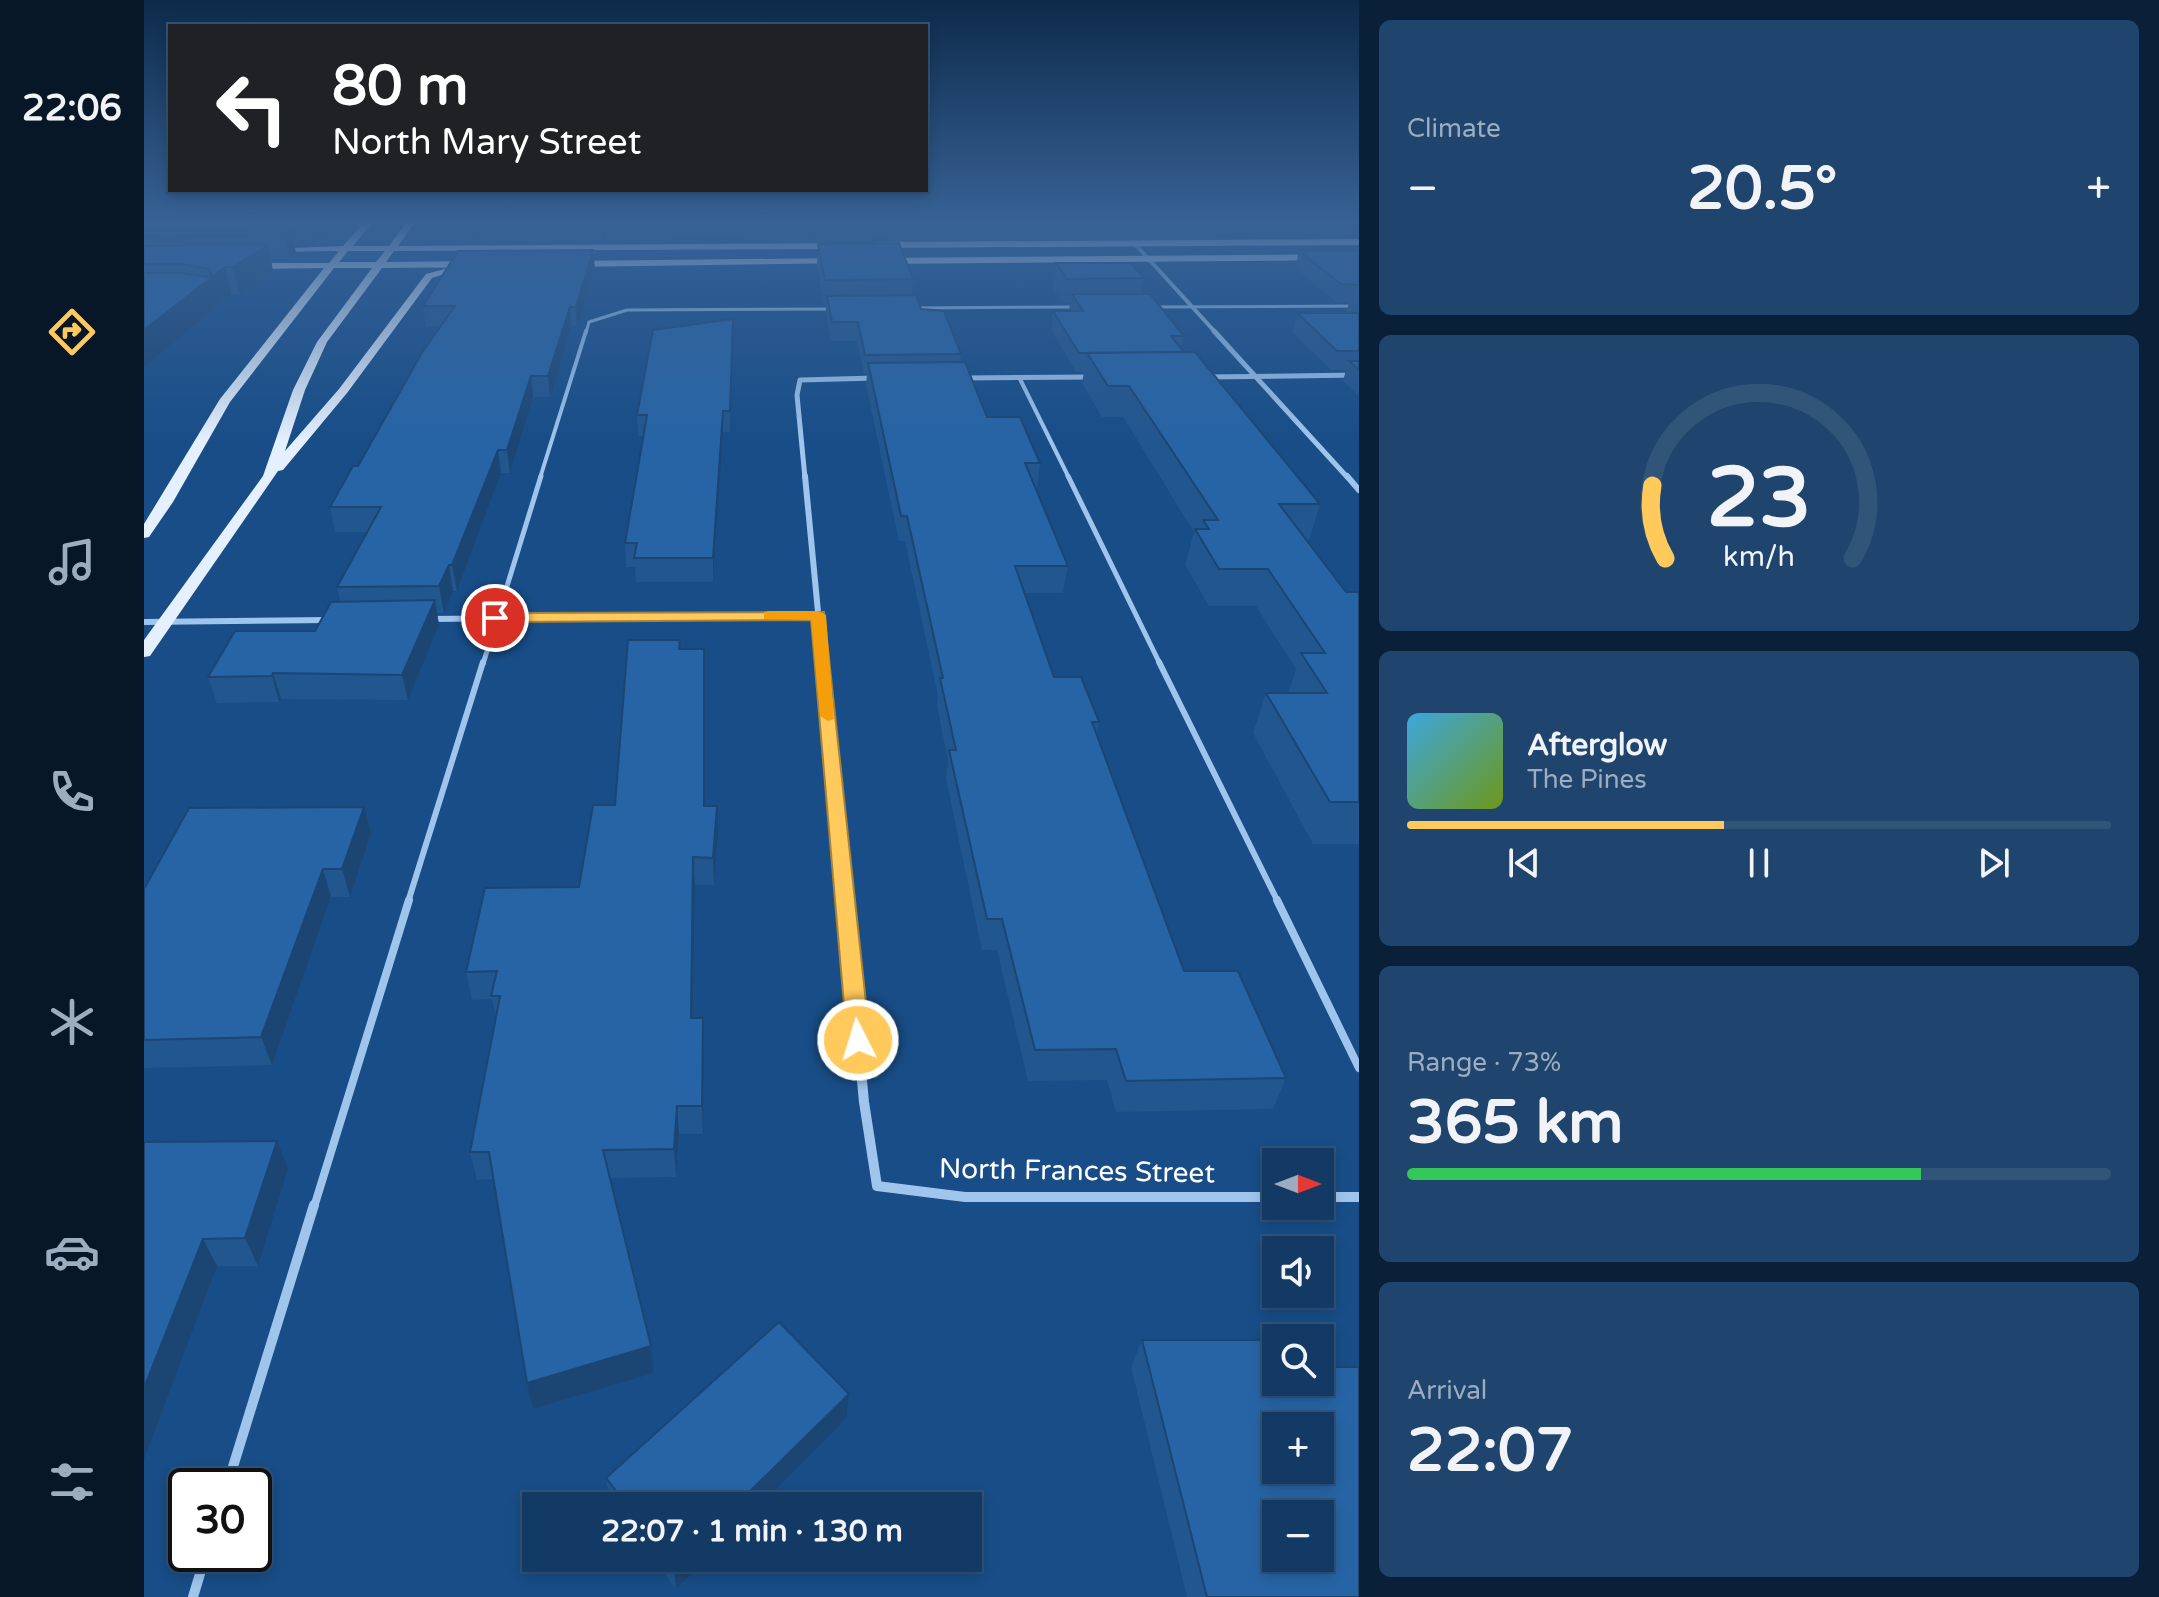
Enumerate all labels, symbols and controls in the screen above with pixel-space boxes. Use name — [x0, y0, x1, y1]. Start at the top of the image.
text: 80 m — [332, 53, 468, 120]
icon: left — [200, 56, 304, 160]
text: 22:06 — [22, 87, 122, 130]
text: Climate — [1407, 113, 1501, 144]
text: North Mary Street — [332, 121, 642, 164]
text: 20.5° — [1687, 153, 1837, 225]
text: − — [1407, 163, 1438, 216]
text: + — [2086, 163, 2111, 216]
icon: directions — [44, 304, 100, 360]
text: 23 — [1707, 449, 1811, 549]
icon: music — [44, 534, 100, 590]
text: km/h — [1723, 540, 1795, 574]
pin — [461, 584, 529, 652]
icon: arrive — [473, 596, 517, 640]
text: Afterglow — [1527, 727, 1667, 764]
icon: phone — [44, 764, 100, 820]
text: The Pines — [1527, 764, 1647, 795]
icon: previous — [1502, 841, 1546, 885]
icon: pause — [1737, 841, 1781, 885]
icon: next — [1972, 841, 2016, 885]
icon: climate — [44, 994, 100, 1050]
position arrow — [816, 998, 900, 1082]
text: Range · 73% — [1407, 1047, 1561, 1078]
text: 365 km — [1407, 1087, 1623, 1159]
north arrow — [1262, 1148, 1334, 1220]
map controls — [1262, 1148, 1334, 1572]
street label: North Frances Street — [939, 1152, 1216, 1190]
icon: car — [44, 1224, 100, 1280]
button: sound — [1262, 1236, 1334, 1308]
button: search — [1262, 1324, 1334, 1396]
text: Arrival — [1407, 1375, 1487, 1406]
button: + — [1262, 1412, 1334, 1484]
text: 22:07 — [1407, 1415, 1573, 1487]
icon: filters — [44, 1454, 100, 1510]
speed limit sign: 30 — [168, 1468, 272, 1572]
button: − — [1262, 1500, 1334, 1572]
text: 22:07 · 1 min · 130 m — [601, 1513, 903, 1550]

